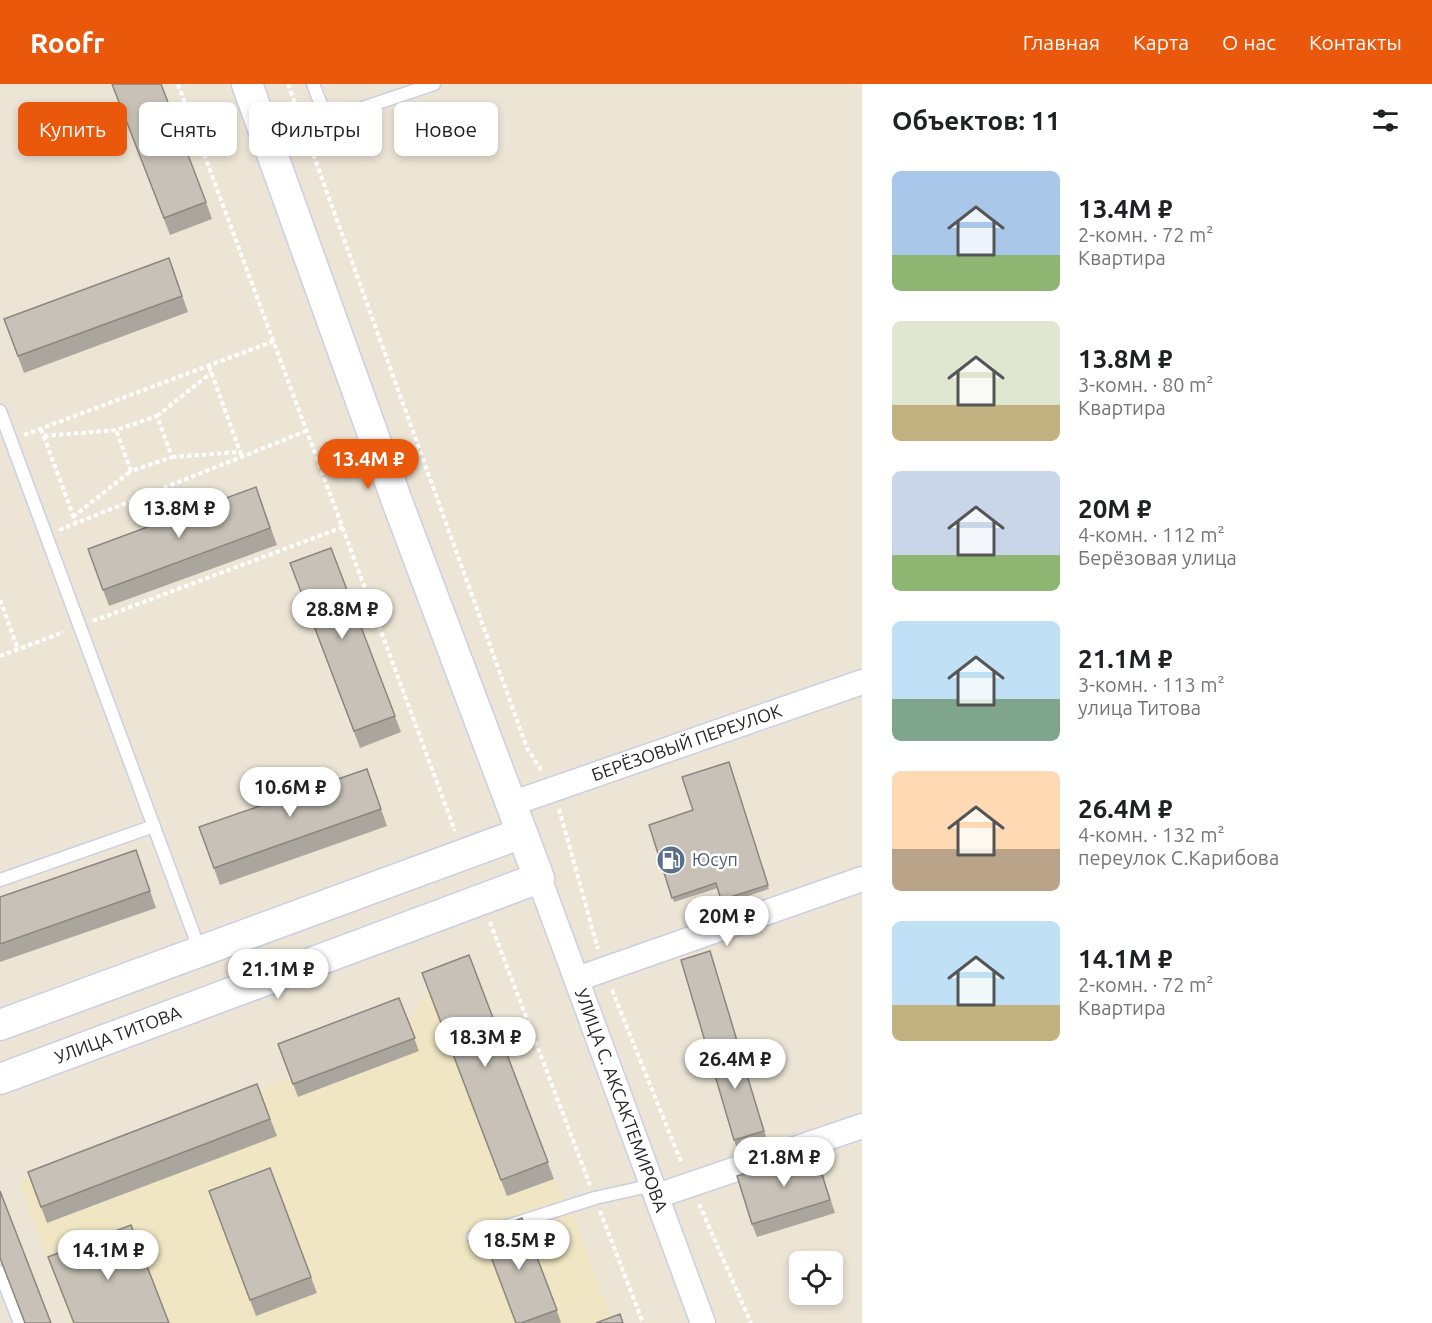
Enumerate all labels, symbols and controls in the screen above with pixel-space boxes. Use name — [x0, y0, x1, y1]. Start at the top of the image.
text: Roofr — [30, 27, 105, 58]
text: Главная — [1023, 30, 1100, 54]
text: Карта — [1133, 30, 1189, 54]
text: О нас — [1222, 30, 1276, 54]
text: Контакты — [1309, 30, 1402, 54]
chip: Купить — [18, 102, 127, 156]
chip: Снять — [139, 102, 237, 156]
chip: Фильтры — [249, 102, 382, 156]
chip: Новое — [394, 102, 498, 156]
icon: filters — [1369, 104, 1402, 137]
text: Объектов: 11 — [892, 106, 1060, 135]
text: 13.4M ₽ — [1078, 194, 1172, 223]
icon: home — [940, 195, 1012, 267]
text: 2-комн. · 72 m² — [1078, 223, 1213, 246]
text: Квартира — [1078, 246, 1166, 269]
text: 13.8M ₽ — [1078, 344, 1172, 373]
icon: home — [940, 345, 1012, 417]
text: 3-комн. · 80 m² — [1078, 373, 1213, 396]
text: Квартира — [1078, 396, 1166, 419]
pin: 13.4M ₽ — [313, 439, 423, 490]
text: 13.4M ₽ — [332, 447, 404, 470]
pin: 13.8M ₽ — [124, 488, 234, 539]
text: 20M ₽ — [1078, 494, 1151, 523]
icon: home — [940, 495, 1012, 567]
text: 13.8M ₽ — [143, 496, 215, 519]
text: 4-комн. · 112 m² — [1078, 523, 1225, 546]
text: Берёзовая улица — [1078, 546, 1237, 569]
pin: 28.8M ₽ — [287, 589, 397, 640]
text: 28.8M ₽ — [306, 597, 378, 620]
text: 21.1M ₽ — [1078, 644, 1172, 673]
icon: home — [940, 645, 1012, 717]
text: 3-комн. · 113 m² — [1078, 673, 1225, 696]
text: улица Титова — [1078, 696, 1201, 719]
street label: БЕРЁЗОВЫЙ ПЕРЕУЛОК — [589, 700, 784, 784]
pin: 10.6M ₽ — [235, 767, 345, 818]
text: 10.6M ₽ — [254, 775, 326, 798]
text: 26.4M ₽ — [1078, 794, 1172, 823]
icon: home — [940, 795, 1012, 867]
text: 4-комн. · 132 m² — [1078, 823, 1225, 846]
fuel station icon: Юсуп — [655, 844, 687, 876]
text: переулок С.Карибова — [1078, 846, 1279, 869]
place label: Юсуп — [692, 849, 738, 869]
pin: 20M ₽ — [685, 896, 769, 947]
text: 20M ₽ — [699, 904, 755, 927]
text: 14.1M ₽ — [1078, 944, 1172, 973]
icon: home — [940, 945, 1012, 1017]
pin: 21.1M ₽ — [223, 949, 333, 1000]
text: 21.1M ₽ — [242, 957, 314, 980]
text: 2-комн. · 72 m² — [1078, 973, 1213, 996]
street label: УЛИЦА С. АКСАКТЕМИРОВА — [572, 986, 672, 1215]
text: Квартира — [1078, 996, 1166, 1019]
street label: УЛИЦА ТИТОВА — [52, 1001, 184, 1067]
pin: 18.3M ₽ — [430, 1017, 540, 1068]
text: 18.3M ₽ — [449, 1025, 521, 1048]
pin: 26.4M ₽ — [680, 1039, 790, 1090]
text: 26.4M ₽ — [699, 1047, 771, 1070]
pin: 21.8M ₽ — [729, 1137, 839, 1188]
text: 21.8M ₽ — [748, 1145, 820, 1168]
pin: 18.5M ₽ — [464, 1220, 574, 1271]
text: 18.5M ₽ — [483, 1228, 555, 1251]
pin: 14.1M ₽ — [53, 1230, 163, 1281]
text: 14.1M ₽ — [72, 1238, 144, 1261]
map controls — [789, 1251, 843, 1305]
button: locate — [789, 1251, 843, 1305]

